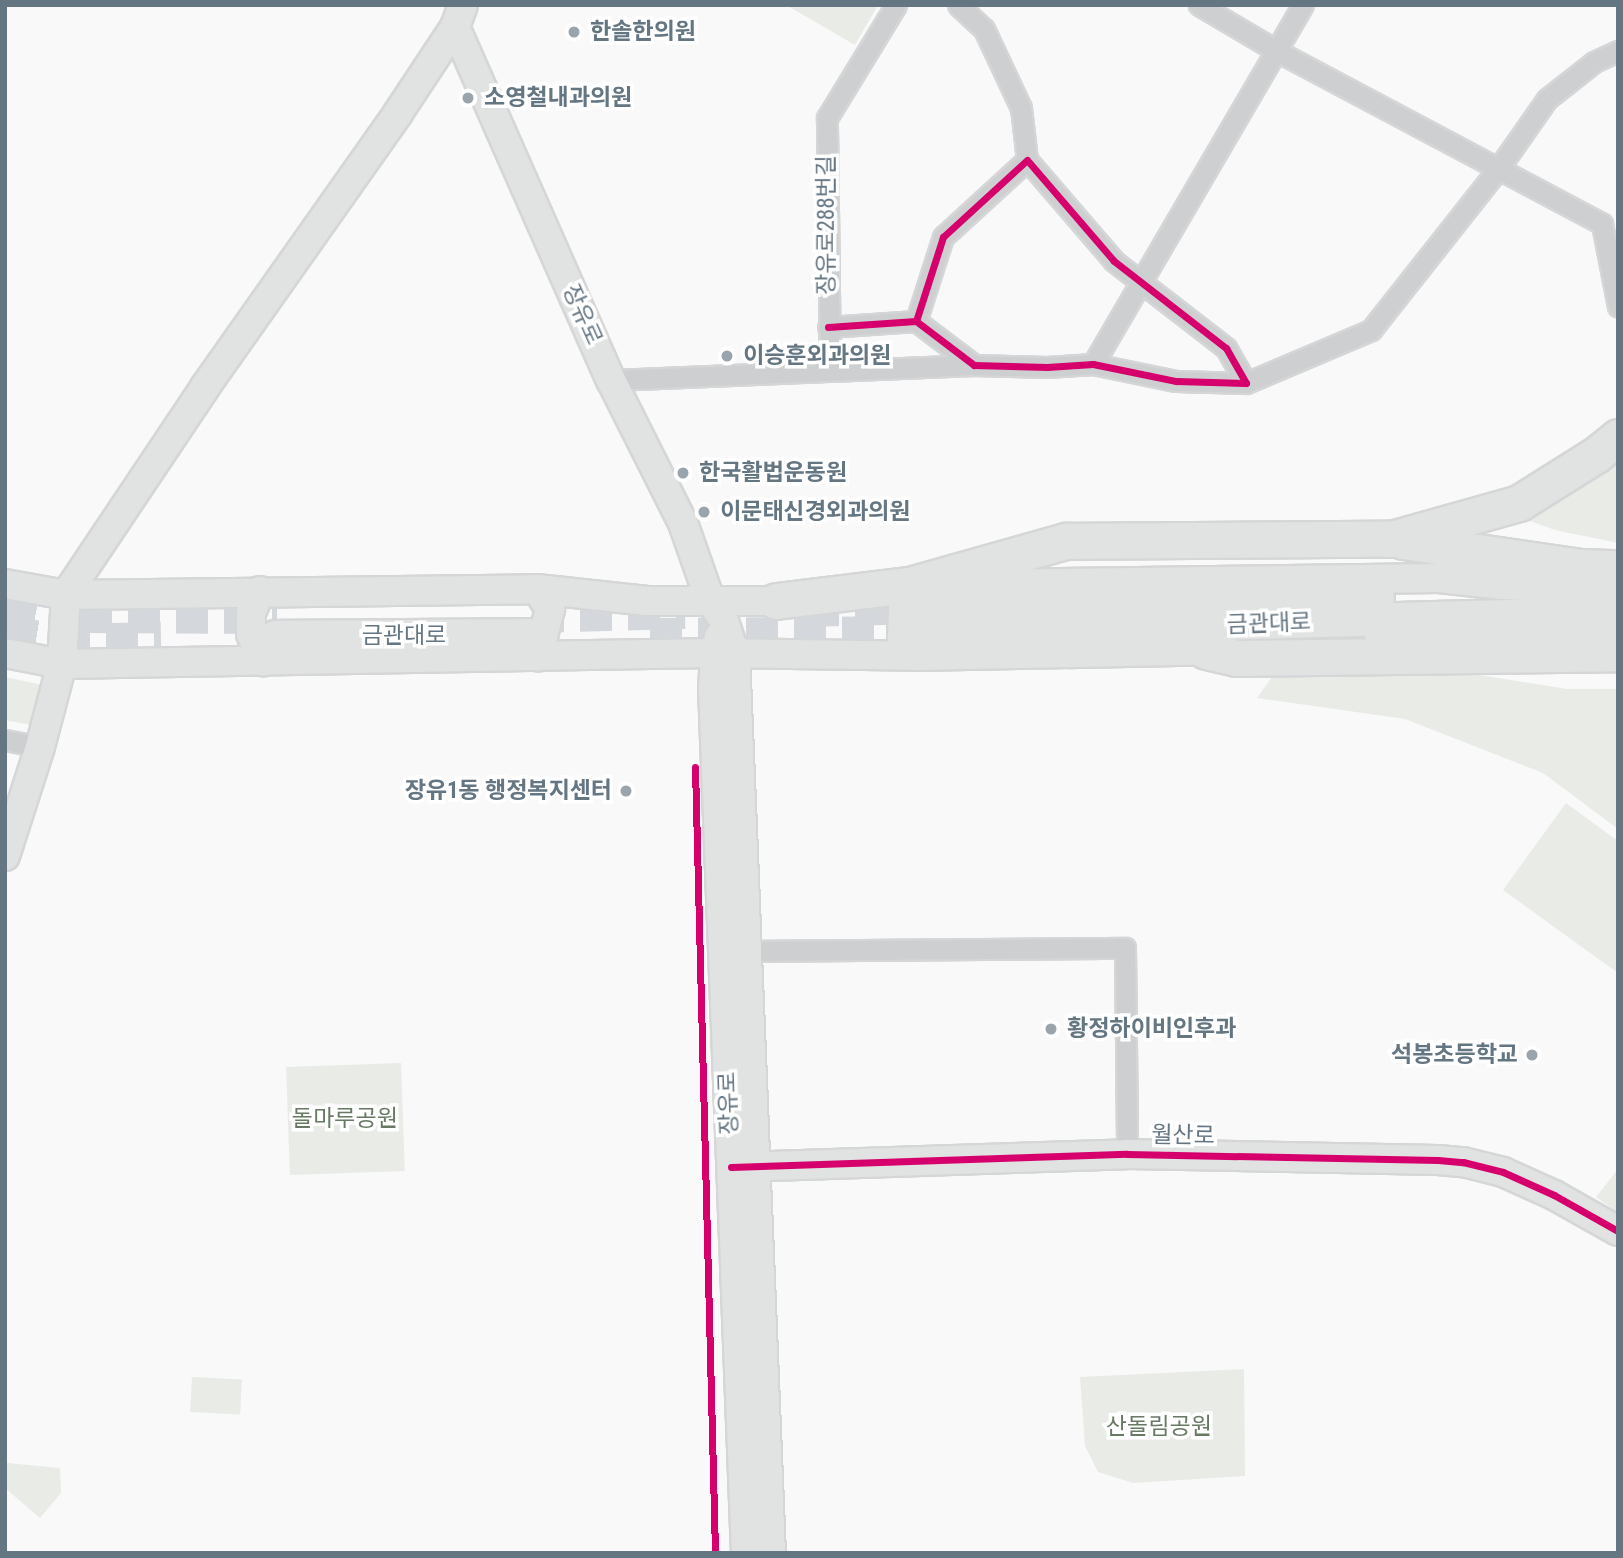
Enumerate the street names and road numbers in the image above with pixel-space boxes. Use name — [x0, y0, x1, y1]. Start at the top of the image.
street label: 장유로288번길 — [813, 155, 841, 295]
street label: 장유로 — [556, 280, 608, 350]
street label: 금관대로 — [1226, 609, 1312, 639]
street label: 금관대로 — [362, 622, 446, 650]
street label: 장유로 — [714, 1071, 744, 1135]
street label: 월산로 — [1151, 1122, 1215, 1150]

